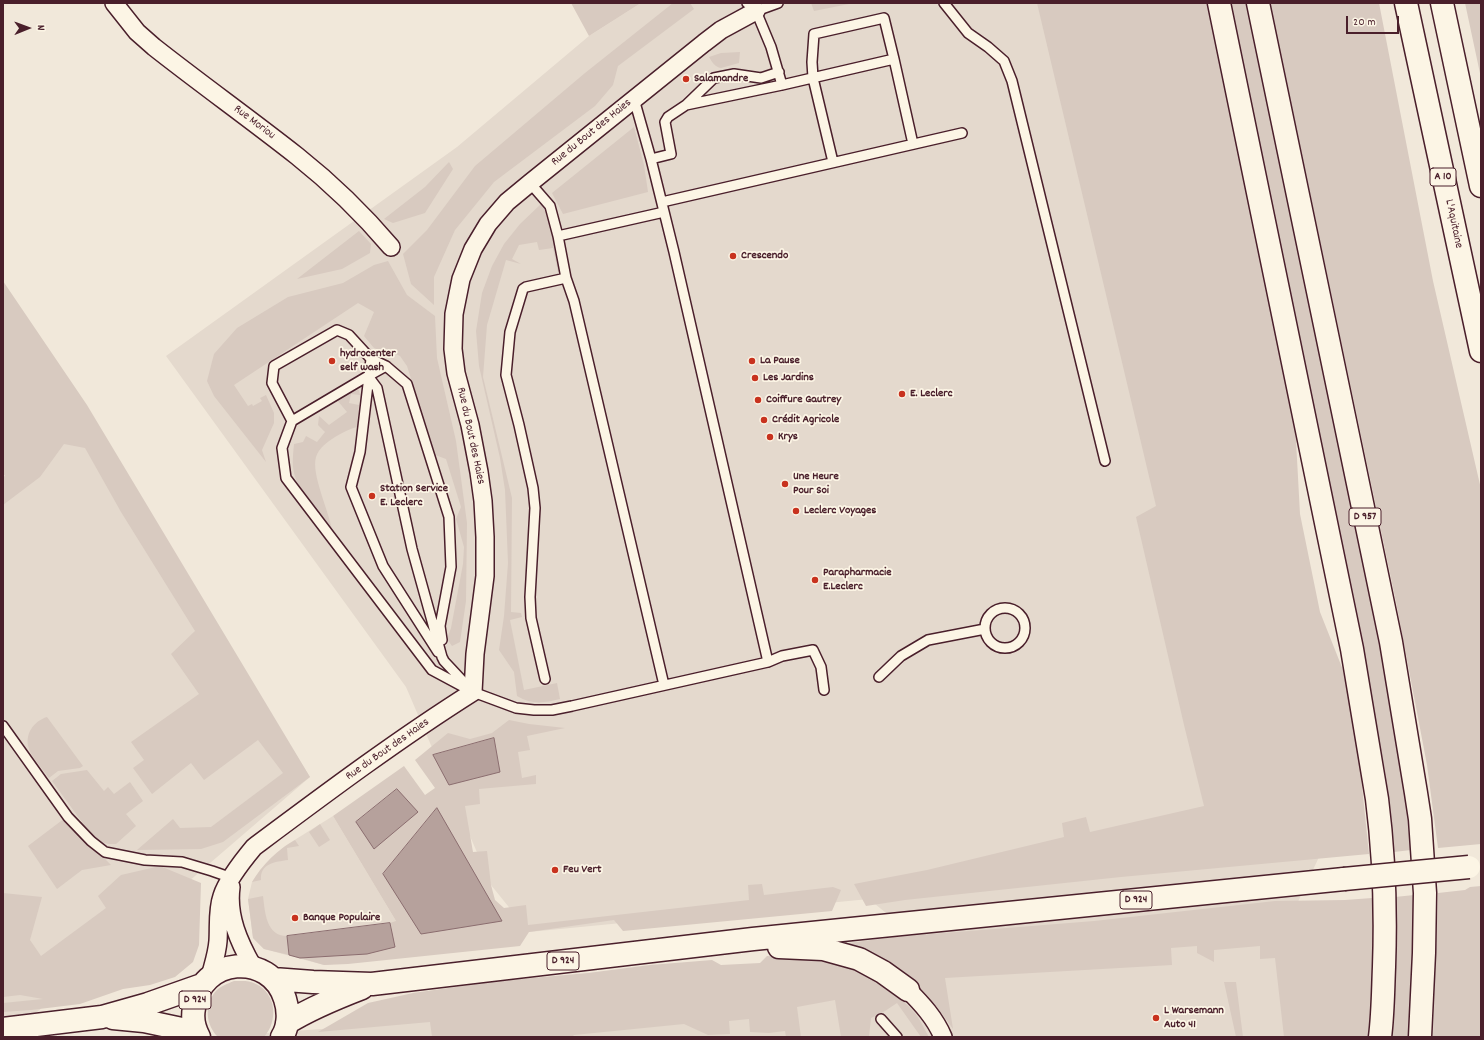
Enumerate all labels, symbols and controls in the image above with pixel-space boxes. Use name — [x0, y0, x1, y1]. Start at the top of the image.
north arrow — [8, 8, 48, 48]
scale bar — [1348, 8, 1401, 34]
text: 20 m — [1353, 14, 1376, 31]
text: N — [32, 25, 48, 31]
place label: Salamandre — [694, 72, 748, 86]
marker: Salamandre — [681, 74, 691, 84]
street label: Rue du Bout des Haies — [549, 96, 635, 170]
street label: Rue Moriou — [230, 103, 278, 143]
road number: A 10 — [1430, 168, 1456, 186]
street label: L'Aquitaine — [1441, 198, 1465, 250]
place label: Crescendo — [741, 249, 788, 263]
marker: Crescendo — [728, 251, 738, 261]
place label: hydrocenter self wash — [340, 347, 396, 375]
place label: La Pause — [760, 354, 800, 368]
marker: hydrocenter self wash — [327, 356, 337, 366]
marker: La Pause — [747, 356, 757, 366]
place label: Les Jardins — [763, 371, 814, 385]
marker: Les Jardins — [750, 373, 760, 383]
street label: Rue du Bout des Haies — [453, 386, 487, 486]
place label: E. Leclerc — [910, 387, 953, 401]
marker: E. Leclerc — [897, 389, 907, 399]
place label: Coiffure Gautrey — [766, 393, 841, 407]
marker: Coiffure Gautrey — [753, 395, 763, 405]
place label: Crédit Agricole — [772, 413, 839, 427]
marker: Crédit Agricole — [759, 415, 769, 425]
place label: Krys — [778, 430, 798, 444]
marker: Krys — [765, 432, 775, 442]
place label: Une Heure Pour Soi — [793, 470, 839, 498]
marker: Une Heure Pour Soi — [780, 479, 790, 489]
place label: Station Service E. Leclerc — [380, 482, 448, 510]
marker: Station Service E. Leclerc — [367, 491, 377, 501]
place label: Leclerc Voyages — [804, 504, 876, 518]
marker: Leclerc Voyages — [791, 506, 801, 516]
road number: D 957 — [1349, 508, 1381, 526]
place label: Parapharmacie E.Leclerc — [823, 566, 891, 594]
marker: Parapharmacie E.Leclerc — [810, 575, 820, 585]
street label: Rue du Bout des Haies — [343, 716, 433, 784]
place label: Feu Vert — [563, 863, 601, 877]
marker: Feu Vert — [550, 865, 560, 875]
road number: D 924 — [1120, 891, 1152, 909]
place label: Banque Populaire — [303, 911, 380, 925]
marker: Banque Populaire — [290, 913, 300, 923]
road number: D 924 — [547, 952, 579, 970]
road number: D 924 — [179, 991, 211, 1009]
place label: L Warsemann Auto 41 — [1164, 1004, 1224, 1032]
marker: L Warsemann Auto 41 — [1151, 1013, 1161, 1023]

